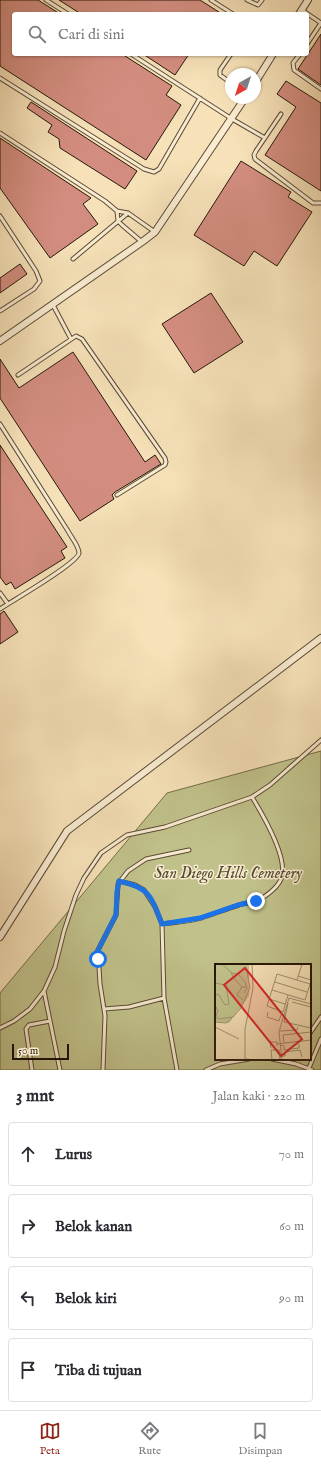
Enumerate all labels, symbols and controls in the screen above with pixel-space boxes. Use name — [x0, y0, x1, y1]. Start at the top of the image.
search box — [12, 12, 309, 56]
icon: search — [26, 23, 48, 45]
text: Cari di sini — [58, 25, 125, 44]
north arrow — [225, 68, 261, 104]
park label: San Diego Hills Cemetery — [154, 864, 303, 884]
route end — [247, 892, 265, 910]
route start — [89, 950, 107, 968]
inset map — [215, 964, 311, 1060]
scale bar — [12, 1042, 69, 1061]
text: 50 m — [18, 1044, 38, 1058]
text: 3 mnt — [16, 1086, 54, 1107]
text: Jalan kaki · 220 m — [212, 1088, 305, 1105]
icon: ahead — [17, 1143, 39, 1165]
text: Lurus — [55, 1145, 92, 1164]
text: 70 m — [279, 1146, 304, 1163]
icon: right — [17, 1215, 39, 1237]
text: Belok kanan — [55, 1217, 132, 1236]
text: 60 m — [279, 1218, 304, 1235]
icon: left — [17, 1287, 39, 1309]
text: Belok kiri — [55, 1289, 117, 1308]
text: 90 m — [279, 1290, 304, 1307]
icon: arrive — [17, 1359, 39, 1381]
text: Tiba di tujuan — [55, 1361, 142, 1380]
tab: Peta — [39, 1420, 61, 1458]
tab: Rute — [138, 1420, 161, 1458]
tab: Disimpan — [239, 1420, 282, 1458]

